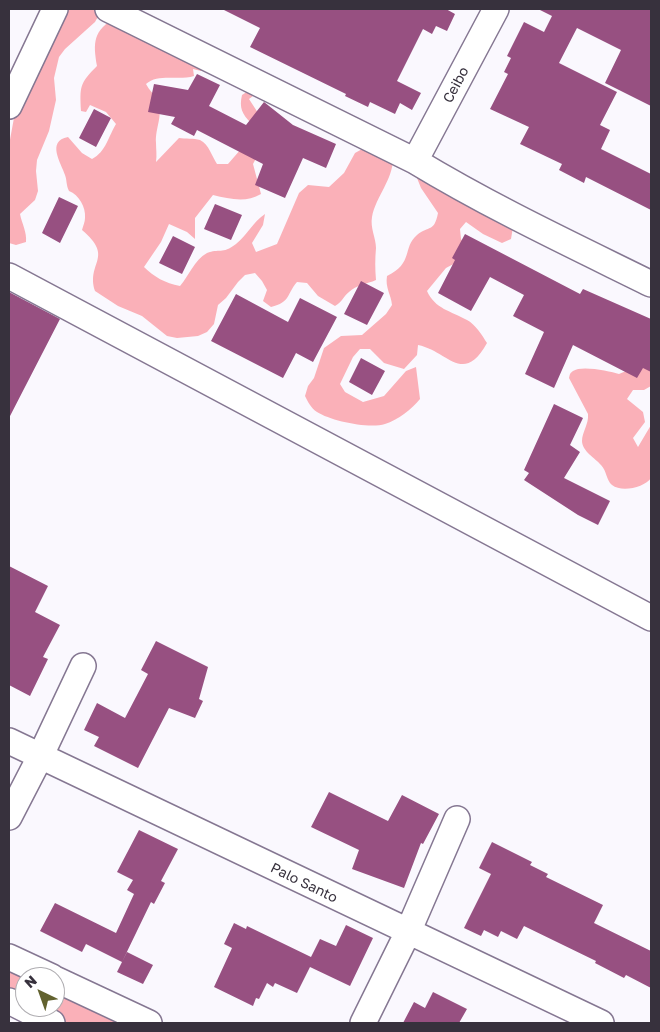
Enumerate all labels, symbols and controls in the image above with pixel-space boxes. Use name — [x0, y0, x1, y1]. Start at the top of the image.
street label: Ceibo — [440, 64, 472, 106]
street label: Palo Santo — [268, 860, 340, 906]
north arrow — [15, 967, 65, 1017]
text: N — [21, 971, 40, 991]

